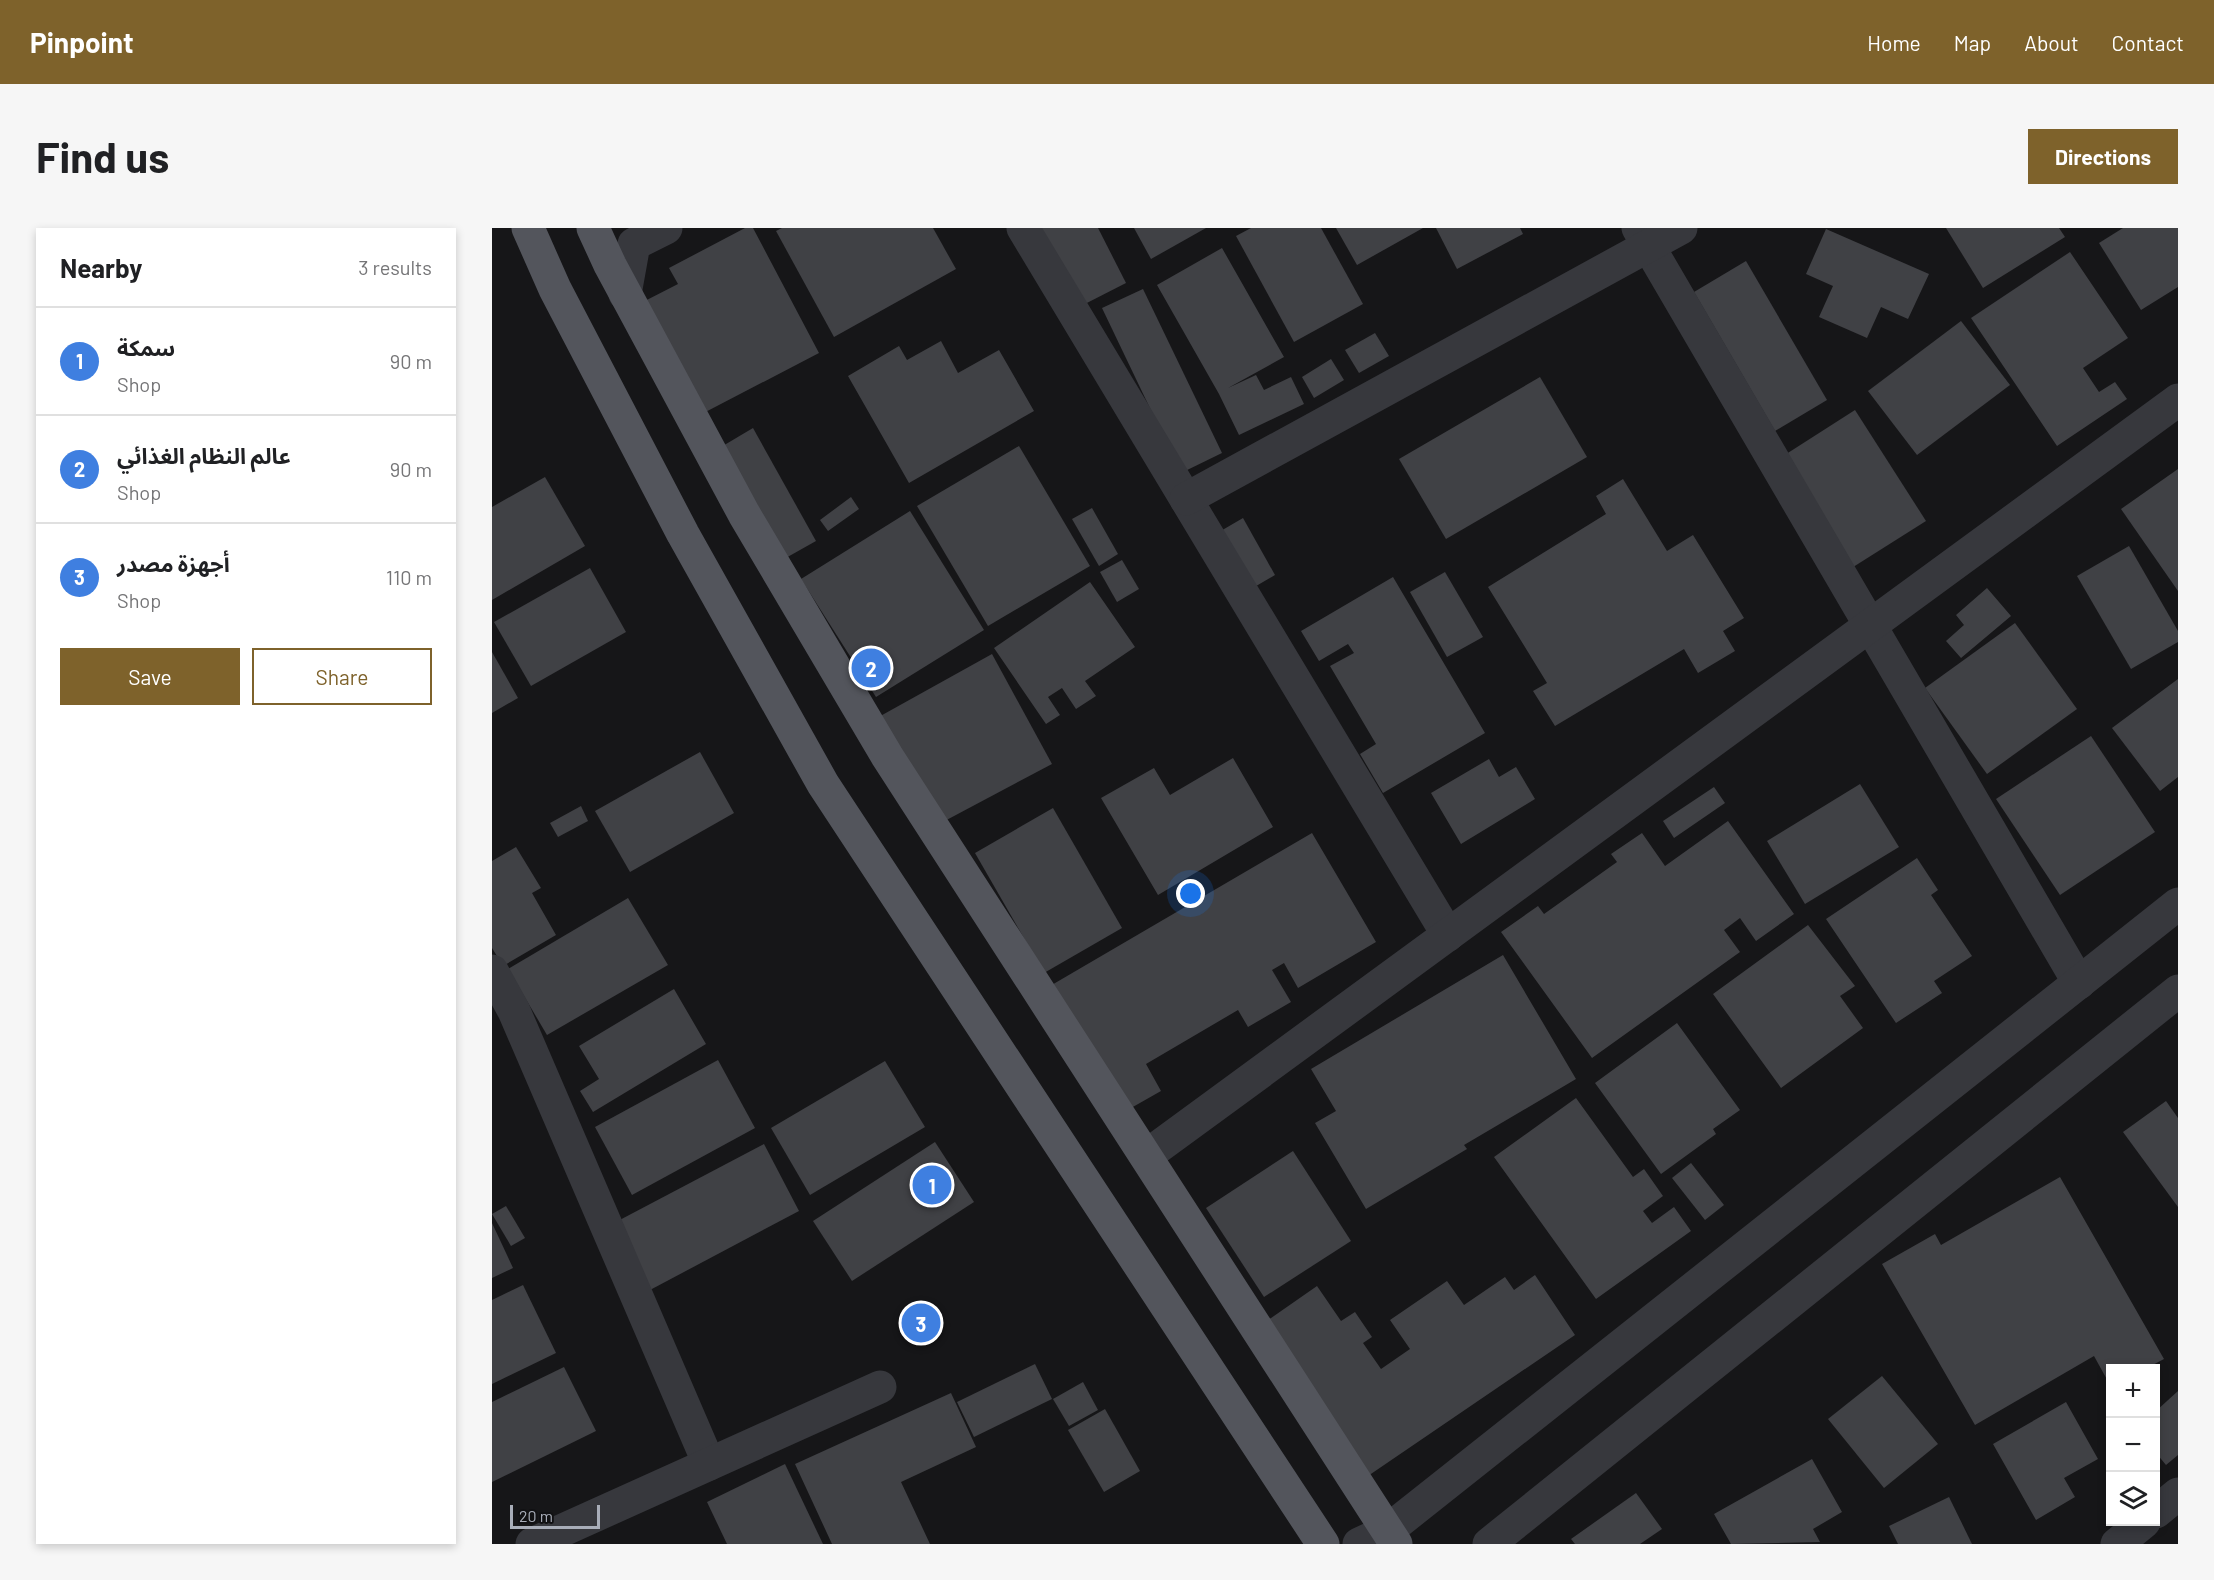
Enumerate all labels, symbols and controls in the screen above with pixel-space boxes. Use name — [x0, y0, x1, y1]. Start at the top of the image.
text: Pinpoint — [30, 25, 134, 59]
text: Home — [1867, 30, 1921, 55]
text: Map — [1954, 30, 1991, 55]
text: About — [2024, 30, 2079, 55]
text: Contact — [2112, 30, 2184, 55]
button: Directions — [2028, 129, 2178, 184]
text: Find us — [36, 131, 169, 181]
text: Nearby — [60, 252, 142, 283]
text: 3 results — [358, 255, 432, 279]
text: سمكة — [117, 334, 175, 360]
text: 1 — [76, 349, 83, 373]
text: 90 m — [390, 349, 432, 373]
text: Shop — [117, 372, 161, 396]
text: عالم النظام الغذائي — [117, 442, 291, 468]
text: 2 — [74, 457, 85, 481]
text: 90 m — [390, 457, 432, 481]
text: Shop — [117, 480, 161, 504]
text: أجهزة مصدر — [117, 550, 230, 576]
text: 3 — [74, 565, 85, 589]
text: 110 m — [386, 565, 432, 589]
text: Shop — [117, 588, 161, 612]
pin: 2 — [852, 646, 890, 690]
button: Save — [60, 648, 240, 705]
button: Share — [252, 648, 432, 705]
your location — [1176, 879, 1205, 908]
pin: 1 — [912, 1162, 952, 1208]
pin: 3 — [902, 1300, 940, 1346]
map controls — [2106, 1364, 2160, 1526]
button: + — [2106, 1364, 2160, 1418]
button: − — [2106, 1418, 2160, 1472]
button: layers — [2106, 1472, 2160, 1526]
scale bar — [510, 1502, 600, 1530]
text: 20 m — [519, 1506, 553, 1525]

